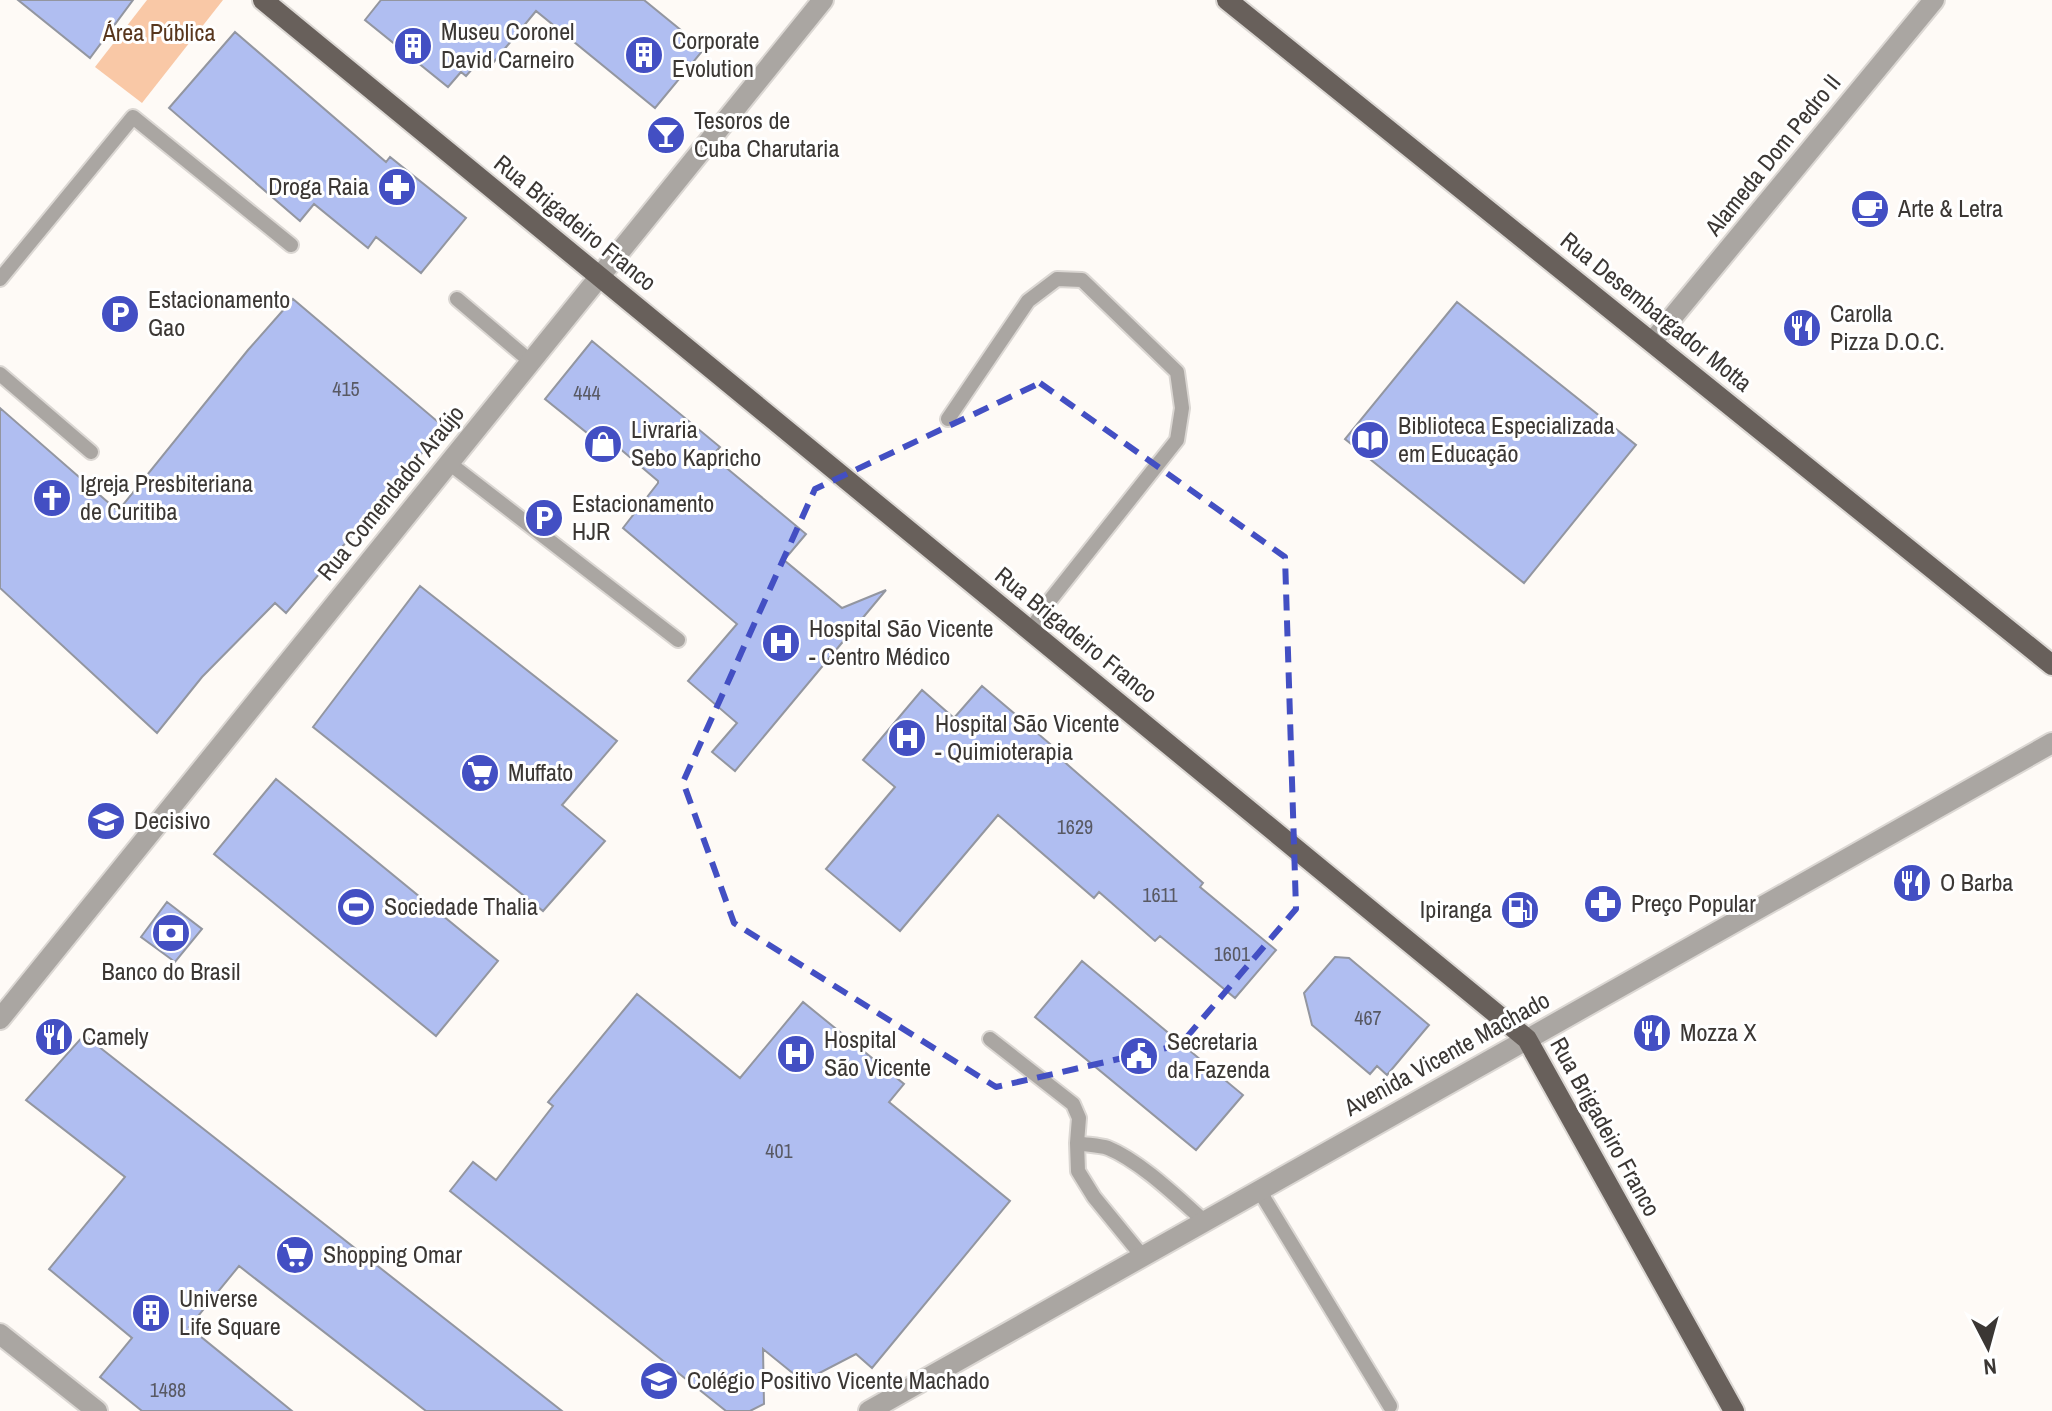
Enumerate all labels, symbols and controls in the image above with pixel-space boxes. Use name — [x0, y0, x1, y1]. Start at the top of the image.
place label: Museu Coronel David Carneiro — [441, 15, 574, 75]
park label: Área Pública — [102, 16, 215, 48]
place label: Corporate Evolution — [672, 24, 760, 84]
building icon: Museu Coronel David Carneiro — [392, 25, 434, 67]
building icon: Corporate Evolution — [623, 34, 665, 76]
street label: Alameda Dom Pedro II — [1697, 67, 1847, 243]
place label: Tesoros de Cuba Charutaria — [694, 104, 840, 164]
bar icon: Tesoros de Cuba Charutaria — [645, 114, 687, 156]
street label: Rua Brigadeiro Franco — [488, 147, 663, 298]
pharmacy icon: Droga Raia — [376, 166, 418, 208]
place label: Droga Raia — [268, 170, 369, 202]
cafe icon: Arte & Letra — [1849, 188, 1891, 230]
place label: Arte & Letra — [1897, 192, 2003, 224]
street label: Rua Desembargador Motta — [1554, 224, 1759, 398]
place label: Estacionamento Gao — [148, 283, 290, 343]
parking icon: Estacionamento Gao — [99, 293, 141, 335]
place label: Carolla Pizza D.O.C. — [1830, 297, 1945, 357]
restaurant icon: Carolla Pizza D.O.C. — [1781, 307, 1823, 349]
house number: 415 — [332, 375, 360, 402]
house number: 444 — [573, 379, 601, 406]
street label: Rua Comendador Araújo — [310, 398, 471, 587]
place label: Biblioteca Especializada em Educação — [1398, 409, 1615, 469]
place label: Livraria Sebo Kapricho — [631, 413, 761, 473]
library icon: Biblioteca Especializada em Educação — [1349, 419, 1391, 461]
shop icon: Livraria Sebo Kapricho — [582, 423, 624, 465]
place label: Igreja Presbiteriana de Curitiba — [80, 467, 253, 527]
church icon: Igreja Presbiteriana de Curitiba — [31, 477, 73, 519]
place label: Estacionamento HJR — [572, 487, 714, 547]
parking icon: Estacionamento HJR — [523, 497, 565, 539]
street label: Rua Brigadeiro Franco — [989, 559, 1164, 710]
place label: Hospital São Vicente - Centro Médico — [809, 612, 994, 672]
hospital icon: Hospital São Vicente - Centro Médico — [760, 622, 802, 664]
place label: Hospital São Vicente - Quimioterapia — [935, 707, 1120, 767]
hospital icon: Hospital São Vicente - Quimioterapia — [886, 717, 928, 759]
supermarket icon: Muffato — [459, 752, 501, 794]
place label: Muffato — [508, 756, 573, 788]
school or university icon: Decisivo — [85, 800, 127, 842]
place label: Decisivo — [134, 804, 211, 836]
house number: 1629 — [1057, 813, 1093, 840]
restaurant icon: O Barba — [1891, 862, 1933, 904]
place label: O Barba — [1940, 866, 2013, 898]
house number: 1611 — [1142, 881, 1178, 908]
pharmacy icon: Preço Popular — [1582, 883, 1624, 925]
sports icon: Sociedade Thalia — [335, 886, 377, 928]
place label: Preço Popular — [1631, 887, 1756, 919]
fuel station icon: Ipiranga — [1499, 889, 1541, 931]
place label: Sociedade Thalia — [384, 890, 538, 922]
place label: Ipiranga — [1420, 893, 1492, 925]
bank icon: Banco do Brasil — [150, 912, 192, 954]
house number: 1601 — [1214, 940, 1250, 967]
place label: Banco do Brasil — [102, 955, 240, 987]
street label: Avenida Vicente Machado — [1337, 983, 1555, 1123]
house number: 467 — [1354, 1004, 1382, 1031]
restaurant icon: Mozza X — [1631, 1012, 1673, 1054]
restaurant icon: Camely — [33, 1016, 75, 1058]
place label: Mozza X — [1680, 1016, 1757, 1048]
place label: Camely — [82, 1020, 149, 1052]
place label: Hospital São Vicente — [824, 1023, 931, 1083]
place label: Secretaria da Fazenda — [1167, 1025, 1270, 1085]
street label: Rua Brigadeiro Franco — [1543, 1031, 1668, 1222]
hospital icon: Hospital São Vicente — [775, 1033, 817, 1075]
public building icon: Secretaria da Fazenda — [1118, 1035, 1160, 1077]
house number: 401 — [765, 1137, 793, 1164]
supermarket icon: Shopping Omar — [274, 1234, 316, 1276]
place label: Shopping Omar — [323, 1238, 462, 1270]
place label: Universe Life Square — [179, 1282, 281, 1342]
building icon: Universe Life Square — [130, 1292, 172, 1334]
north arrow — [1948, 1307, 2028, 1387]
text: N — [1982, 1351, 1998, 1382]
school or university icon: Colégio Positivo Vicente Machado — [638, 1360, 680, 1402]
place label: Colégio Positivo Vicente Machado — [687, 1364, 990, 1396]
house number: 1488 — [150, 1376, 186, 1403]

